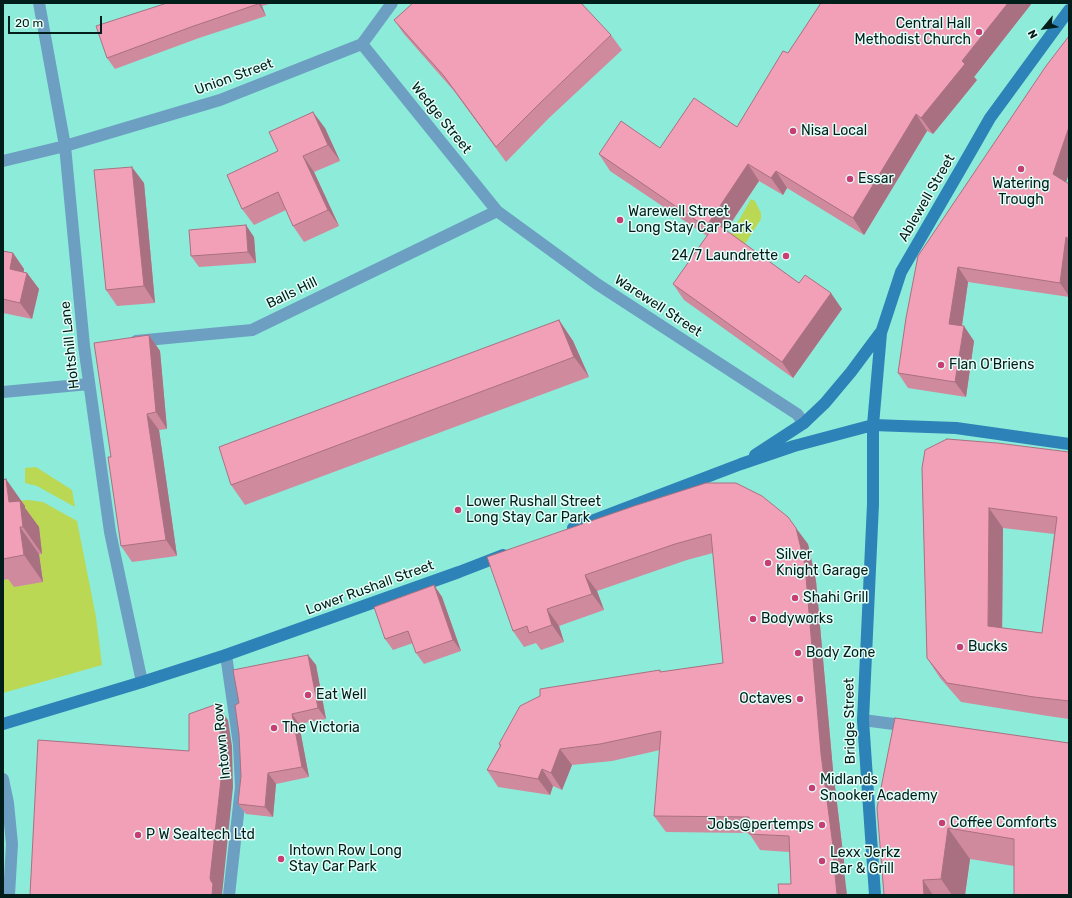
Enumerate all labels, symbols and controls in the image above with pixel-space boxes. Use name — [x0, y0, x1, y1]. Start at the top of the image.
scale bar — [10, 8, 104, 34]
north arrow — [1024, 8, 1064, 48]
text: 20 m — [15, 16, 43, 30]
place label: Central Hall Methodist Church — [855, 16, 971, 48]
marker: Central Hall Methodist Church — [974, 27, 984, 37]
text: N — [1025, 27, 1041, 41]
street label: Union Street — [193, 55, 275, 99]
street label: Wedge Street — [407, 79, 475, 157]
place label: Nisa Local — [801, 123, 867, 139]
marker: Nisa Local — [788, 126, 798, 136]
street label: Ablewell Street — [895, 151, 959, 245]
marker: Watering Trough — [1016, 164, 1026, 174]
place label: Essar — [858, 171, 894, 187]
marker: Essar — [845, 174, 855, 184]
place label: Watering Trough — [992, 176, 1050, 208]
place label: Warewell Street Long Stay Car Park — [628, 204, 752, 236]
marker: Warewell Street Long Stay Car Park — [615, 215, 625, 225]
place label: 24/7 Laundrette — [671, 248, 778, 264]
marker: 24/7 Laundrette — [781, 251, 791, 261]
street label: Warewell Street — [611, 271, 705, 341]
street label: Balls Hill — [264, 273, 320, 313]
street label: Holtshill Lane — [57, 300, 83, 390]
place label: Flan O'Briens — [949, 357, 1034, 373]
marker: Flan O'Briens — [936, 360, 946, 370]
place label: Lower Rushall Street Long Stay Car Park — [466, 494, 601, 526]
marker: Lower Rushall Street Long Stay Car Park — [453, 505, 463, 515]
place label: Silver Knight Garage — [776, 547, 868, 580]
street label: Lower Rushall Street — [304, 557, 436, 619]
marker: Silver Knight Garage — [763, 558, 773, 568]
place label: Shahi Grill — [803, 590, 868, 606]
marker: Shahi Grill — [790, 593, 800, 603]
place label: Bodyworks — [761, 611, 833, 627]
marker: Bodyworks — [748, 614, 758, 624]
place label: Bucks — [968, 639, 1008, 655]
marker: Bucks — [955, 642, 965, 652]
place label: Body Zone — [806, 645, 875, 661]
marker: Body Zone — [793, 648, 803, 658]
street label: Bridge Street — [841, 678, 859, 764]
place label: Eat Well — [316, 687, 367, 703]
marker: Eat Well — [303, 690, 313, 700]
place label: Octaves — [739, 691, 792, 707]
marker: Octaves — [795, 694, 805, 704]
street label: Intown Row — [210, 702, 234, 780]
place label: The Victoria — [282, 720, 360, 736]
marker: The Victoria — [269, 723, 279, 733]
place label: Midlands Snooker Academy — [820, 772, 938, 804]
marker: Midlands Snooker Academy — [807, 783, 817, 793]
place label: Coffee Comforts — [950, 815, 1057, 831]
place label: Jobs@pertemps — [707, 817, 814, 833]
marker: Coffee Comforts — [937, 818, 947, 828]
marker: Jobs@pertemps — [817, 820, 827, 830]
place label: P W Sealtech Ltd — [146, 827, 255, 843]
marker: P W Sealtech Ltd — [133, 830, 143, 840]
place label: Intown Row Long Stay Car Park — [289, 843, 402, 876]
place label: Lexx Jerkz Bar & Grill — [830, 845, 900, 878]
marker: Intown Row Long Stay Car Park — [276, 854, 286, 864]
marker: Lexx Jerkz Bar & Grill — [817, 856, 827, 866]

